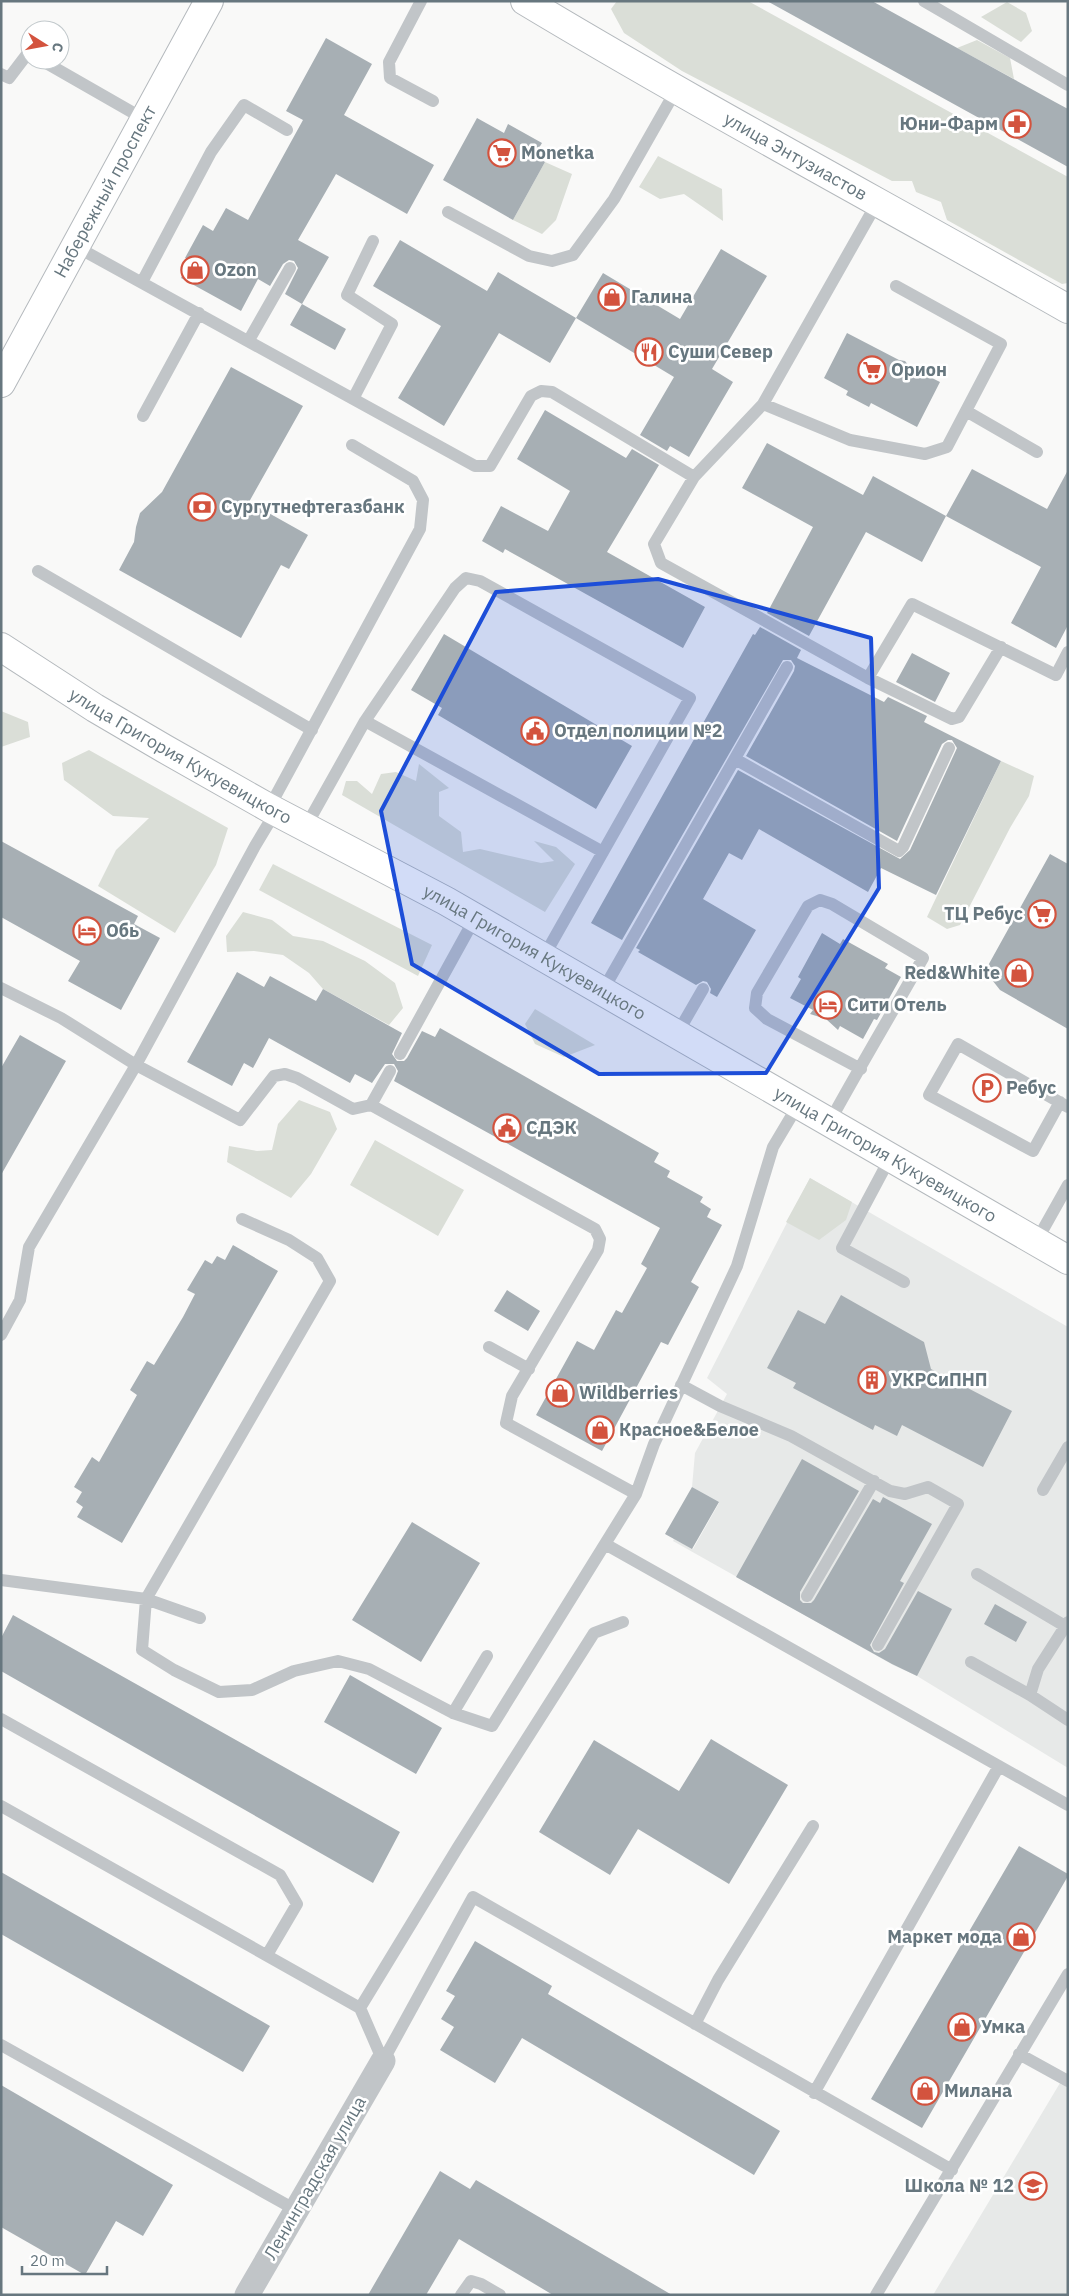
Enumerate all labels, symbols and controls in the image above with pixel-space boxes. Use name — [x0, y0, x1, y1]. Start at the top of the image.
north arrow — [20, 20, 70, 70]
text: С — [48, 41, 67, 54]
street label: Набережный проспект — [48, 100, 161, 282]
street label: улица Энтузиастов — [720, 107, 871, 205]
pharmacy icon: Юни-Фарм — [1002, 109, 1032, 139]
place label: Юни-Фарм — [900, 112, 998, 135]
supermarket icon: Monetka — [487, 138, 517, 168]
place label: Monetka — [521, 141, 594, 164]
shop icon: Ozon — [180, 255, 210, 285]
place label: Ozon — [214, 258, 257, 281]
shop icon: Галина — [597, 282, 627, 312]
place label: Галина — [631, 285, 693, 308]
restaurant icon: Суши Север — [634, 337, 664, 367]
place label: Суши Север — [668, 340, 773, 363]
supermarket icon: Орион — [857, 355, 887, 385]
place label: Орион — [891, 358, 947, 381]
bank icon: Сургутнефтегазбанк — [187, 492, 217, 522]
place label: Сургутнефтегазбанк — [221, 495, 405, 518]
street label: улица Григория Кукуевицкого — [65, 682, 296, 829]
public building icon: Отдел полиции №2 — [520, 716, 550, 746]
place label: Отдел полиции №2 — [554, 719, 723, 742]
street label: улица Григория Кукуевицкого — [419, 879, 650, 1025]
supermarket icon: ТЦ Ребус — [1027, 899, 1057, 929]
place label: ТЦ Ребус — [944, 902, 1023, 925]
hotel icon: Обь — [72, 916, 102, 946]
place label: Обь — [106, 919, 139, 942]
shop icon: Red&White — [1004, 958, 1034, 988]
place label: Red&White — [904, 961, 1000, 984]
hotel icon: Сити Отель — [813, 990, 843, 1020]
place label: Сити Отель — [847, 993, 947, 1016]
parking icon: Ребус — [972, 1073, 1002, 1103]
place label: Ребус — [1006, 1076, 1056, 1099]
street label: улица Григория Кукуевицкого — [770, 1081, 1001, 1227]
public building icon: СДЭК — [492, 1113, 522, 1143]
place label: СДЭК — [526, 1116, 577, 1139]
building icon: УКРСиПНП — [857, 1365, 887, 1395]
place label: УКРСиПНП — [891, 1368, 988, 1391]
shop icon: Wildberries — [545, 1378, 575, 1408]
place label: Wildberries — [579, 1381, 678, 1404]
shop icon: Красное&Белое — [585, 1415, 615, 1445]
place label: Красное&Белое — [619, 1418, 759, 1441]
shop icon: Маркет мода — [1006, 1922, 1036, 1952]
place label: Маркет мода — [887, 1925, 1002, 1948]
shop icon: Умка — [947, 2012, 977, 2042]
place label: Умка — [981, 2015, 1025, 2038]
shop icon: Милана — [910, 2076, 940, 2106]
place label: Милана — [944, 2079, 1012, 2102]
street label: Ленинградская улица — [258, 2092, 371, 2264]
school or university icon: Школа № 12 — [1018, 2171, 1048, 2201]
place label: Школа № 12 — [905, 2174, 1014, 2197]
scale bar — [22, 2244, 108, 2276]
text: 20 m — [30, 2251, 65, 2270]

